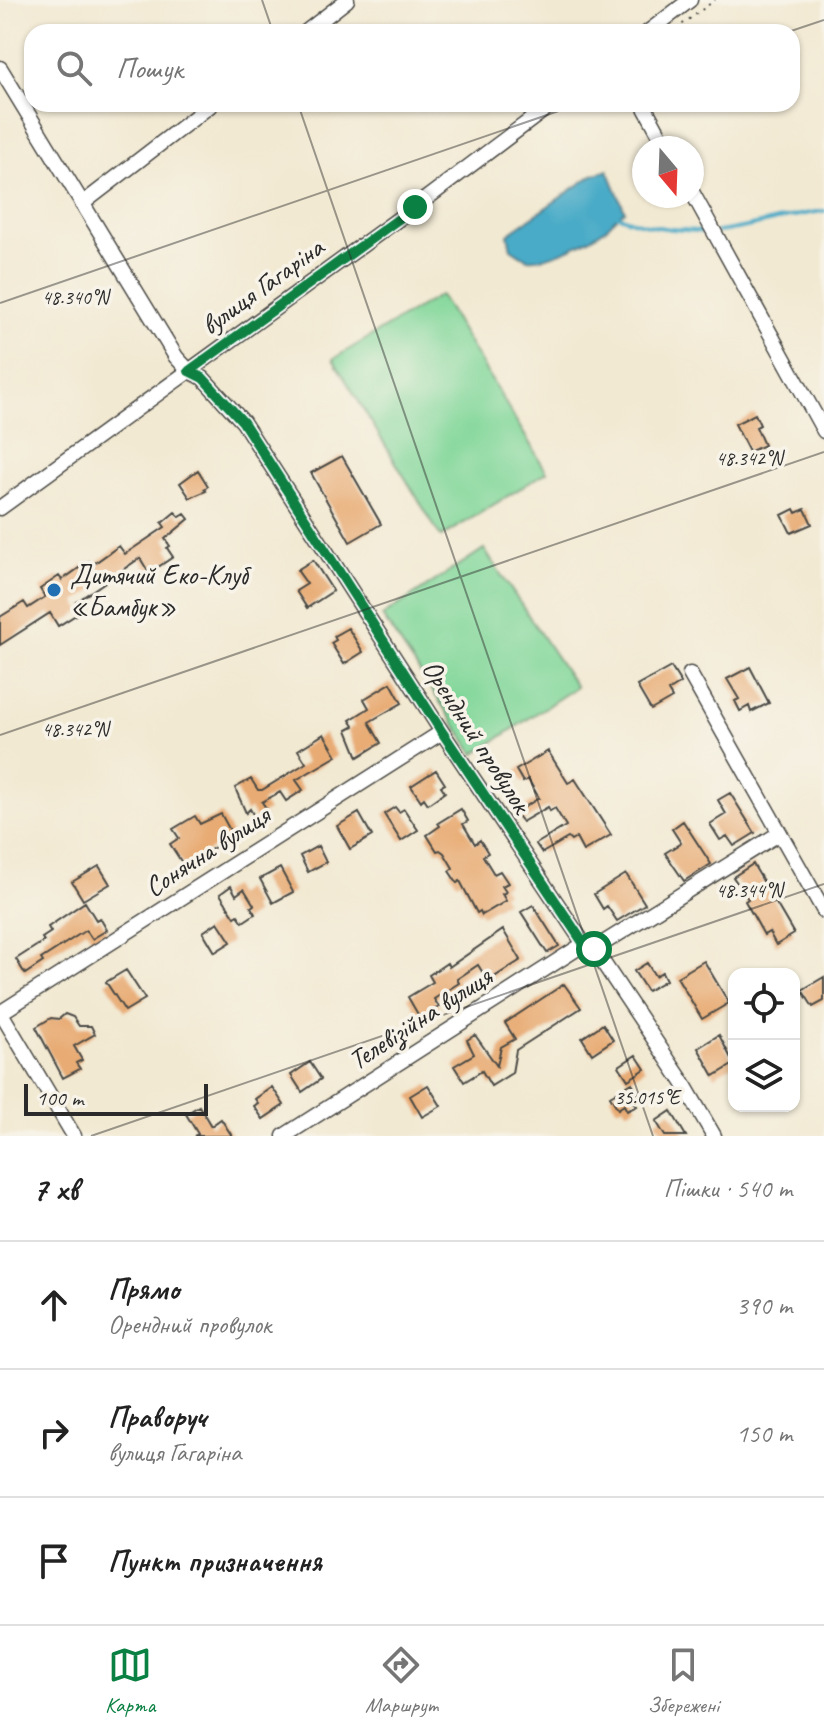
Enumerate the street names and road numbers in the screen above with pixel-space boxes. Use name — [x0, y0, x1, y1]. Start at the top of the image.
street label: вулиця Гагаріна — [194, 229, 332, 342]
street label: Орендний провулок — [414, 653, 541, 822]
street label: Сонячна вулиця — [138, 796, 278, 904]
street label: Телевізійна вулиця — [342, 958, 500, 1078]

